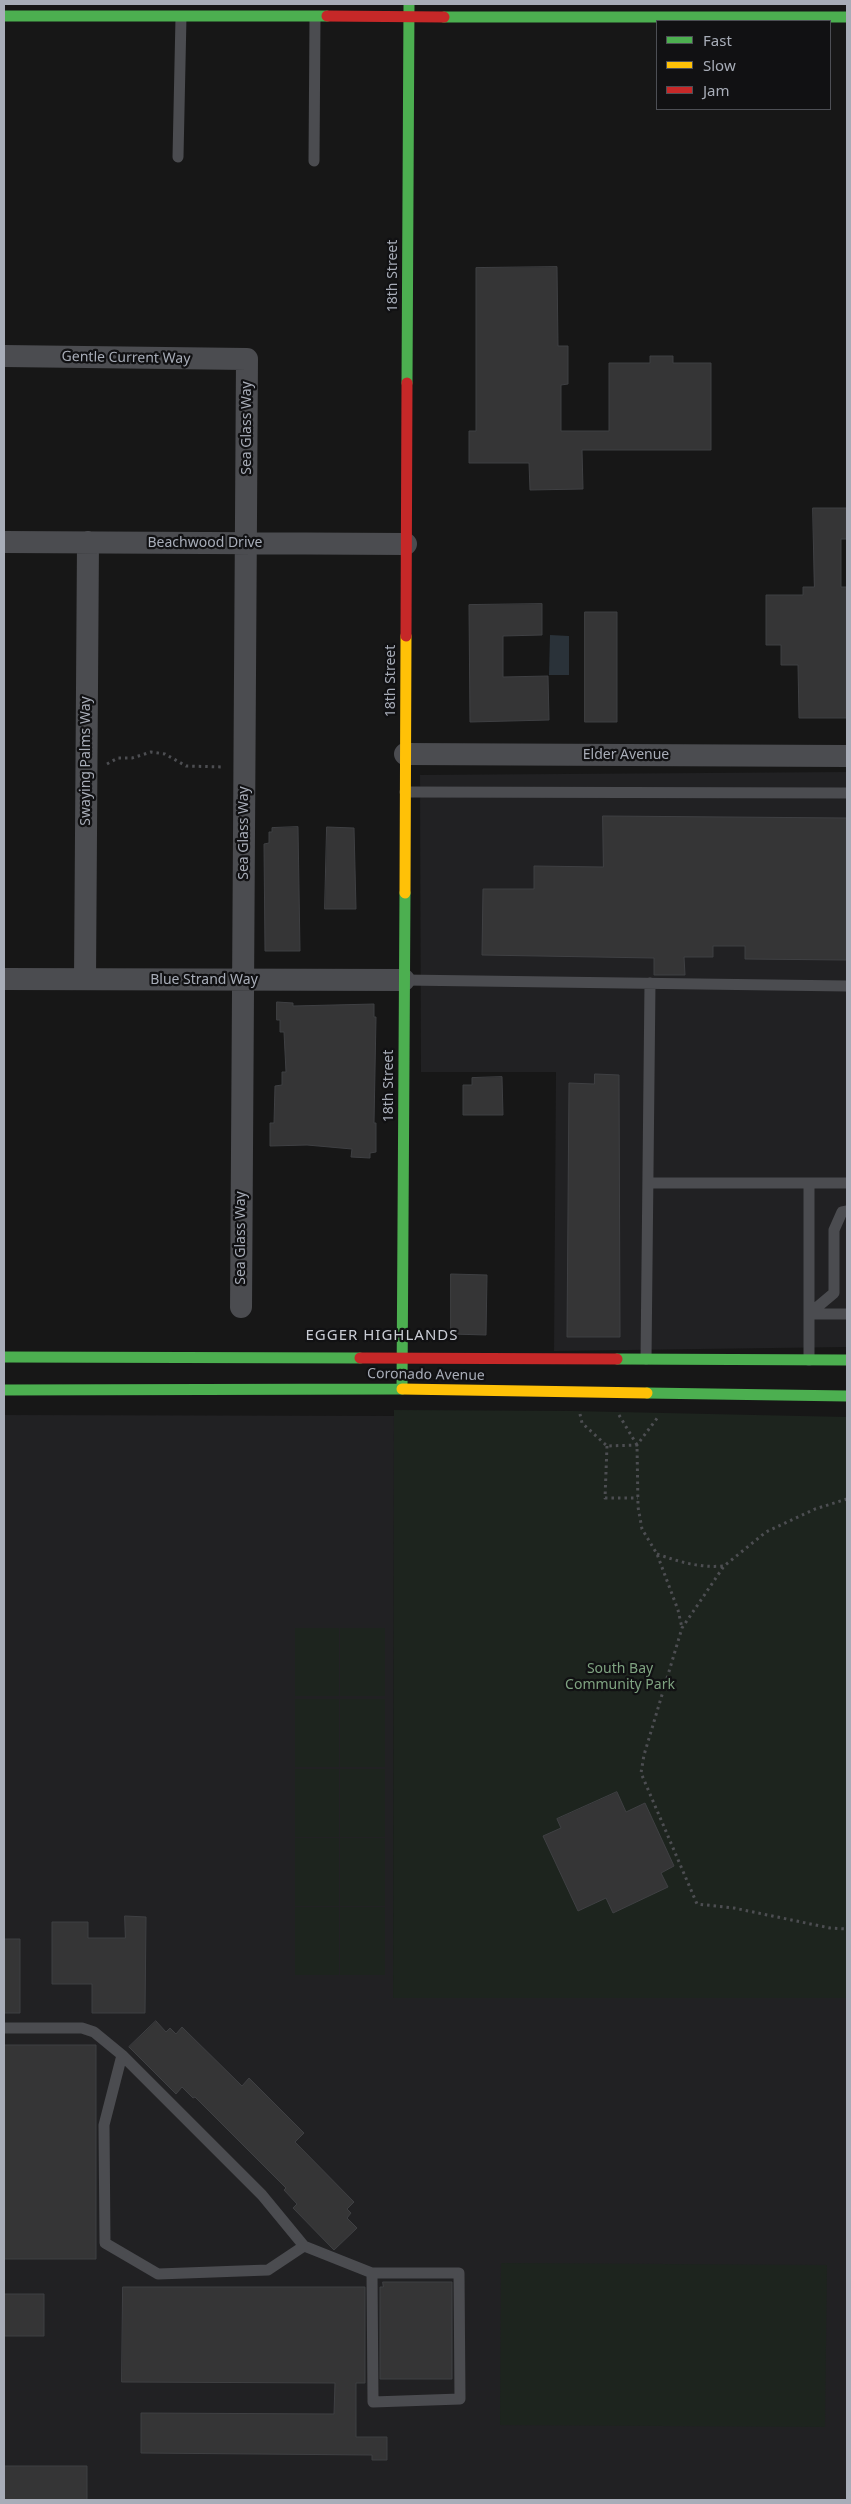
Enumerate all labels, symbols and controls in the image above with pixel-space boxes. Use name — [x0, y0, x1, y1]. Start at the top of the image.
legend — [656, 20, 831, 110]
text: Fast — [703, 30, 732, 50]
text: Slow — [703, 55, 736, 75]
text: Jam — [703, 80, 730, 100]
street label: 18th Street — [385, 240, 401, 312]
street label: Gentle Current Way — [62, 348, 190, 368]
street label: Sea Glass Way — [239, 381, 255, 475]
street label: Beachwood Drive — [147, 535, 263, 551]
street label: 18th Street — [383, 645, 399, 717]
street label: Swaying Palms Way — [78, 696, 94, 826]
street label: Elder Avenue — [583, 747, 669, 763]
street label: Sea Glass Way — [236, 786, 252, 880]
street label: Blue Strand Way — [150, 972, 258, 988]
street label: 18th Street — [381, 1050, 397, 1122]
street label: Sea Glass Way — [233, 1191, 249, 1285]
district label: EGGER HIGHLANDS — [304, 1327, 460, 1345]
street label: Coronado Avenue — [367, 1366, 485, 1384]
park label: South Bay Community Park — [565, 1661, 675, 1694]

